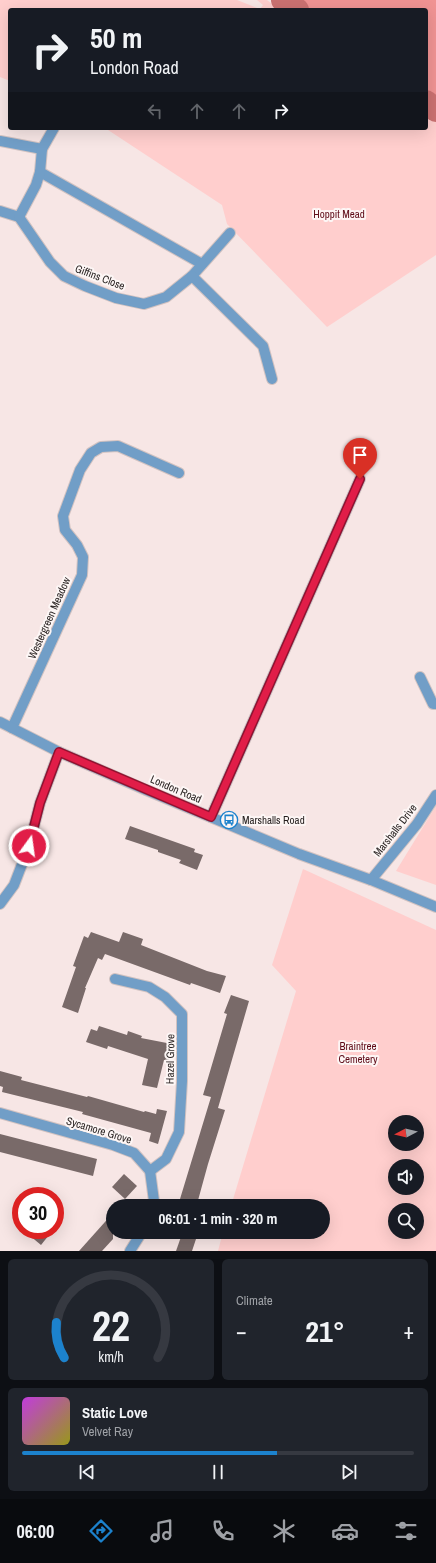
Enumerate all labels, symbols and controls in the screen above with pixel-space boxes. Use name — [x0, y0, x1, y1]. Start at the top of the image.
text: 50 m — [90, 19, 142, 57]
icon: right — [24, 24, 76, 76]
text: London Road — [90, 55, 179, 80]
icon: left — [144, 100, 166, 122]
icon: ahead — [186, 100, 208, 122]
icon: ahead — [228, 100, 250, 122]
icon: right — [270, 100, 292, 122]
park label: Hoppit Mead — [313, 207, 365, 221]
street label: Giffins Close — [73, 261, 127, 293]
pin — [343, 438, 377, 479]
icon: arrive — [349, 444, 371, 466]
street label: Westergreen Meadow — [25, 574, 74, 661]
street label: London Road — [148, 772, 204, 806]
street label: Marshalls Drive — [370, 801, 420, 859]
bus stop icon: Marshalls Road — [219, 810, 239, 830]
place label: Marshalls Road — [242, 813, 305, 827]
position arrow — [8, 825, 50, 867]
street label: Hazel Grove — [163, 1034, 177, 1084]
park label: Braintree Cemetery — [338, 1039, 378, 1066]
street label: Sycamore Grove — [65, 1113, 133, 1147]
north arrow — [388, 1115, 424, 1151]
map controls — [388, 1115, 424, 1239]
button: sound — [388, 1159, 424, 1195]
speed limit sign: 30 — [12, 1187, 64, 1239]
button: search — [388, 1203, 424, 1239]
text: 06:01 · 1 min · 320 m — [159, 1208, 277, 1229]
text: Climate — [236, 1292, 273, 1309]
text: 22 — [92, 1297, 130, 1353]
text: 21° — [305, 1311, 345, 1351]
text: − — [236, 1316, 247, 1346]
text: + — [403, 1316, 414, 1346]
text: km/h — [98, 1346, 124, 1365]
text: Static Love — [82, 1402, 148, 1423]
text: Velvet Ray — [82, 1423, 133, 1440]
icon: previous — [76, 1461, 98, 1483]
icon: pause — [207, 1461, 229, 1483]
icon: next — [338, 1461, 360, 1483]
icon: directions — [87, 1517, 115, 1545]
icon: music — [148, 1517, 176, 1545]
icon: phone — [209, 1517, 237, 1545]
icon: climate — [270, 1517, 298, 1545]
icon: car — [331, 1517, 359, 1545]
icon: filters — [392, 1517, 420, 1545]
text: 06:00 — [16, 1519, 54, 1544]

